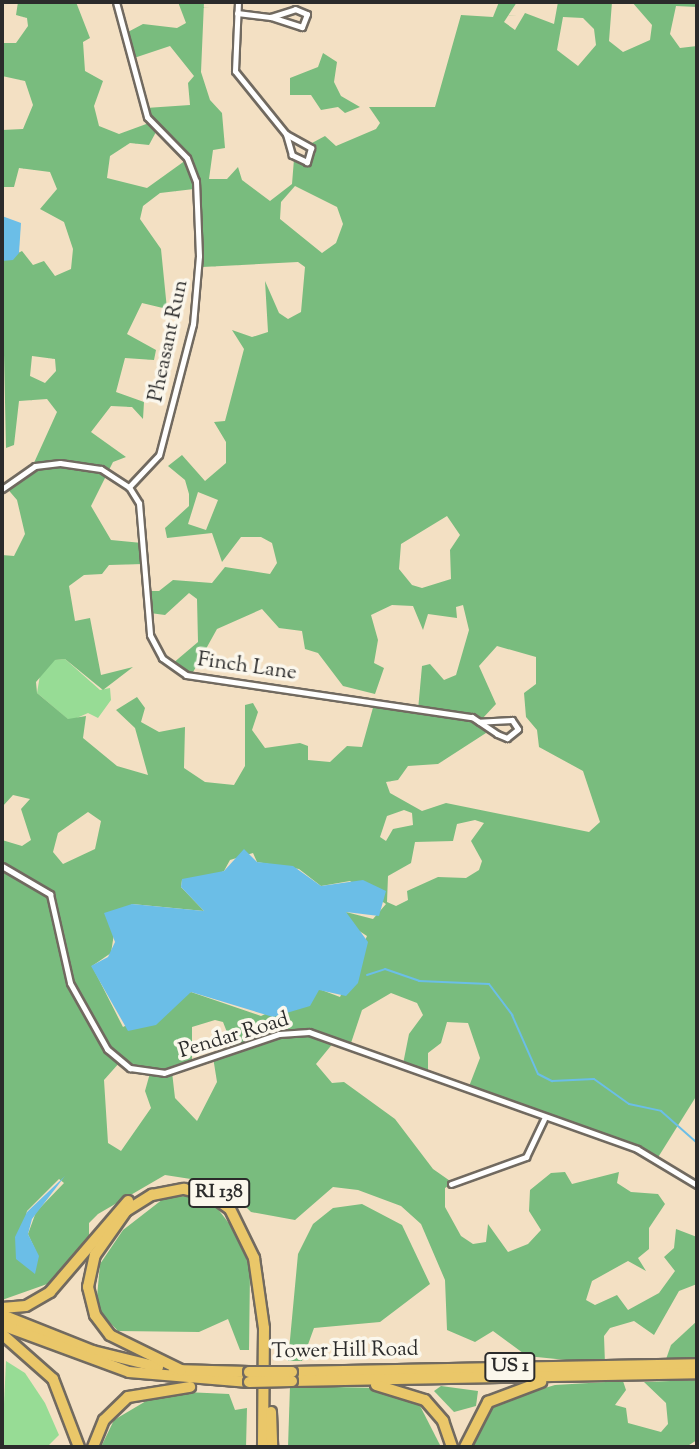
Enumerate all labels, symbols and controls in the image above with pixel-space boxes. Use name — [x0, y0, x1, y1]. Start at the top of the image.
street label: Pheasant Run — [144, 278, 194, 404]
street label: Finch Lane — [196, 648, 298, 686]
street label: Pendar Road — [176, 1007, 292, 1065]
road number: RI 138 — [188, 1177, 250, 1208]
street label: Tower Hill Road — [271, 1337, 419, 1365]
road number: US 1 — [484, 1352, 536, 1382]

